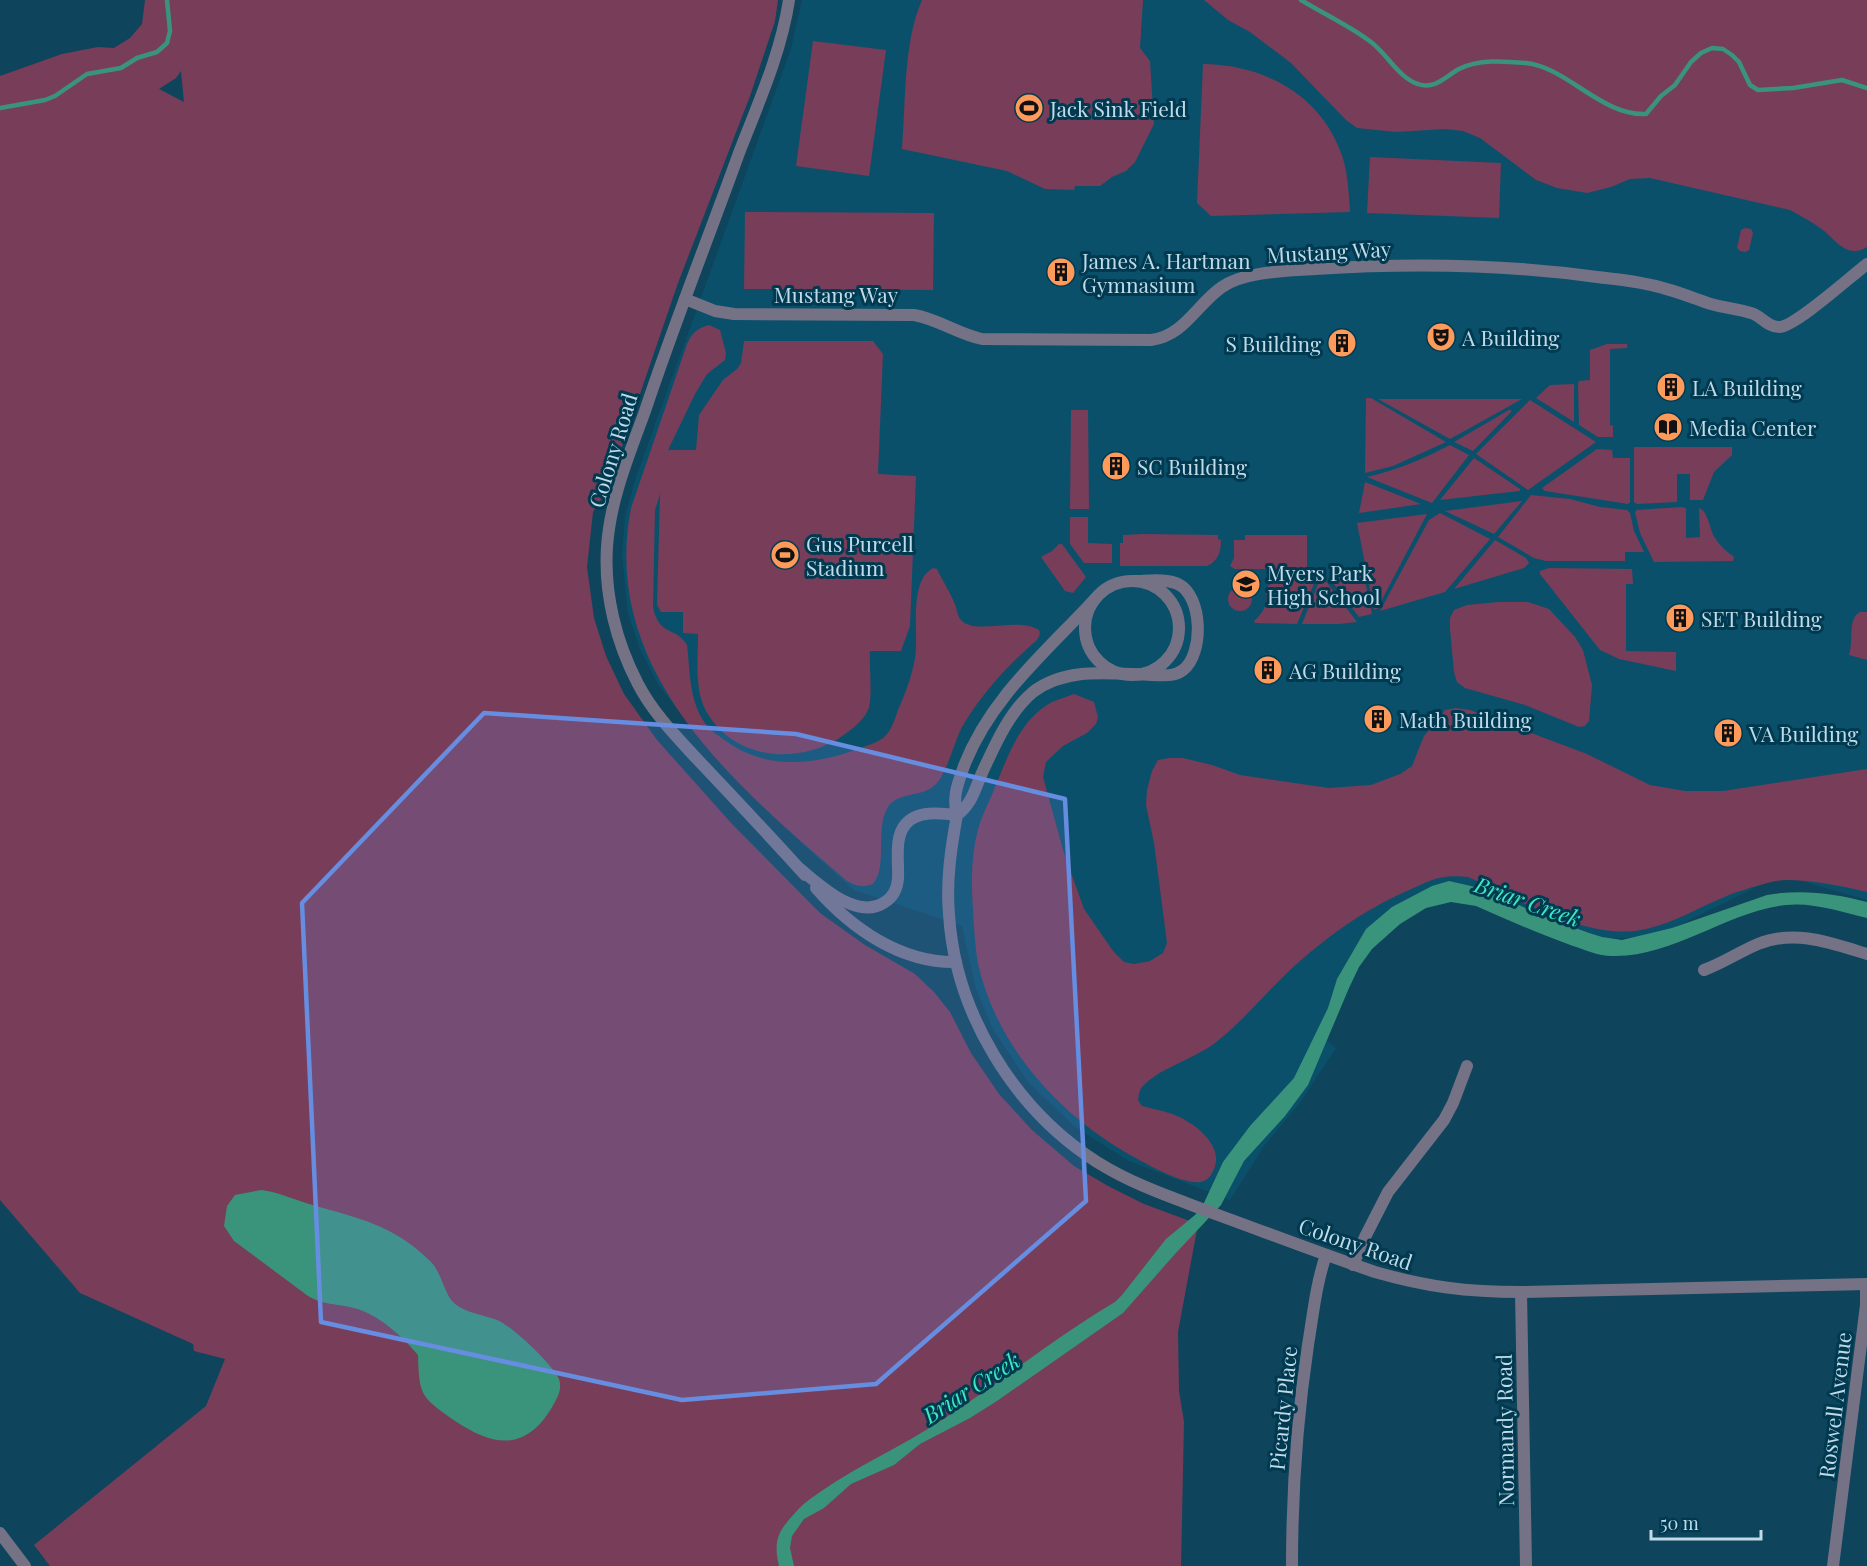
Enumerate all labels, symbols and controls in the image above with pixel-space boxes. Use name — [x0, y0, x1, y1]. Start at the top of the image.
sports icon: Jack Sink Field — [1013, 92, 1045, 124]
place label: Jack Sink Field — [1049, 94, 1187, 122]
street label: Mustang Way — [1266, 234, 1392, 268]
place label: James A. Hartman Gymnasium — [1081, 246, 1251, 298]
building icon: James A. Hartman Gymnasium — [1045, 256, 1077, 288]
street label: Mustang Way — [774, 280, 899, 308]
theatre icon: A Building — [1425, 321, 1457, 353]
place label: A Building — [1461, 323, 1559, 351]
building icon: S Building — [1326, 327, 1358, 359]
place label: S Building — [1225, 329, 1321, 357]
building icon: LA Building — [1655, 371, 1687, 403]
place label: LA Building — [1692, 373, 1802, 401]
street label: Colony Road — [581, 389, 643, 511]
library icon: Media Center — [1652, 411, 1684, 443]
place label: Media Center — [1689, 413, 1817, 441]
building icon: SC Building — [1100, 450, 1132, 482]
place label: SC Building — [1137, 452, 1247, 480]
place label: Gus Purcell Stadium — [806, 529, 914, 581]
sports icon: Gus Purcell Stadium — [769, 539, 801, 571]
place label: Myers Park High School — [1267, 558, 1380, 610]
school or university icon: Myers Park High School — [1230, 568, 1262, 600]
building icon: SET Building — [1664, 602, 1696, 634]
place label: SET Building — [1701, 604, 1822, 632]
building icon: AG Building — [1252, 654, 1284, 686]
place label: AG Building — [1288, 656, 1401, 684]
building icon: Math Building — [1362, 703, 1394, 735]
place label: Math Building — [1399, 705, 1532, 733]
building icon: VA Building — [1712, 717, 1744, 749]
place label: VA Building — [1748, 719, 1858, 747]
water label: Briar Creek — [1470, 869, 1585, 933]
street label: Colony Road — [1295, 1210, 1417, 1276]
street label: Roswell Avenue — [1811, 1330, 1857, 1480]
water label: Briar Creek — [916, 1344, 1025, 1430]
street label: Picardy Place — [1262, 1344, 1302, 1472]
street label: Normandy Road — [1489, 1354, 1519, 1506]
scale bar — [1651, 1503, 1760, 1541]
text: 50 m — [1660, 1511, 1699, 1535]

